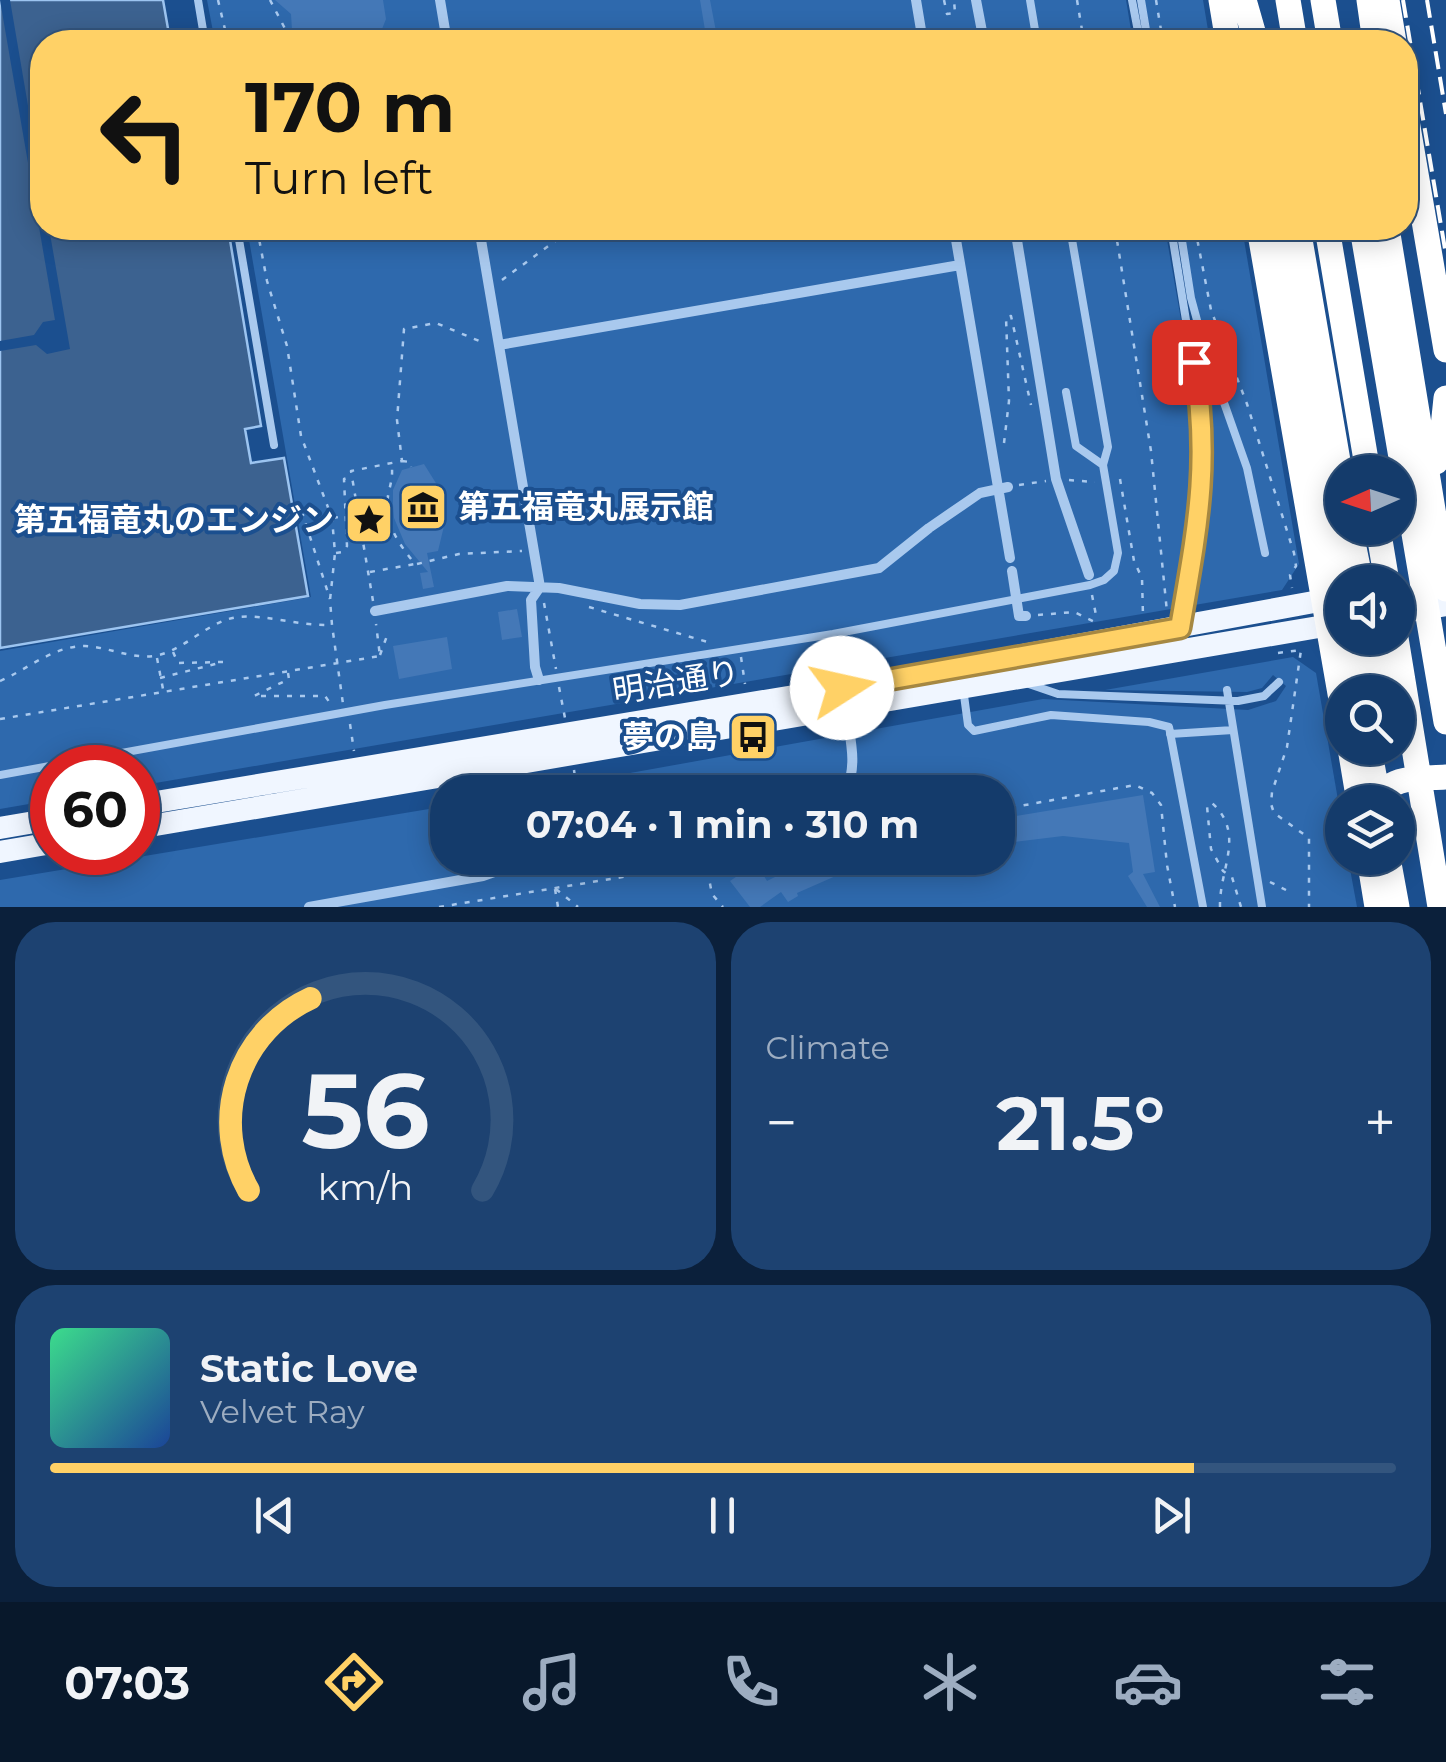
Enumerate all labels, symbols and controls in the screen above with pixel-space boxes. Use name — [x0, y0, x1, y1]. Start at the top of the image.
text: 170 m — [245, 64, 455, 150]
icon: left — [80, 70, 210, 200]
text: Turn left — [245, 150, 433, 205]
pin — [1152, 320, 1237, 405]
icon: arrive — [1167, 335, 1222, 390]
north arrow — [1325, 455, 1415, 545]
map controls — [1325, 455, 1415, 875]
museum icon: 第五福竜丸展示館 — [397, 481, 449, 533]
place label: 第五福竜丸展示館 — [458, 487, 714, 526]
place icon: 第五福竜丸のエンジン — [343, 494, 395, 546]
place label: 第五福竜丸のエンジン — [14, 500, 334, 539]
button: sound — [1325, 565, 1415, 655]
position arrow — [790, 636, 894, 740]
street label: 明治通り — [610, 652, 742, 711]
button: search — [1325, 675, 1415, 765]
bus stop icon: 夢の島 — [727, 711, 779, 763]
place label: 夢の島 — [622, 717, 718, 756]
speed limit sign: 60 — [30, 745, 160, 875]
button: layers — [1325, 785, 1415, 875]
text: 07:04 · 1 min · 310 m — [526, 801, 919, 848]
text: Climate — [766, 1028, 890, 1067]
text: 56 — [301, 1047, 429, 1174]
text: 21.5° — [996, 1077, 1165, 1169]
text: − — [766, 1089, 797, 1156]
text: + — [1364, 1089, 1396, 1156]
text: km/h — [318, 1165, 413, 1209]
text: Static Love — [200, 1345, 418, 1392]
text: Velvet Ray — [200, 1392, 365, 1431]
icon: previous — [247, 1488, 302, 1543]
icon: pause — [695, 1488, 750, 1543]
icon: next — [1144, 1488, 1199, 1543]
icon: directions — [319, 1647, 389, 1717]
icon: music — [517, 1647, 587, 1717]
icon: phone — [716, 1647, 786, 1717]
icon: climate — [915, 1647, 985, 1717]
icon: car — [1113, 1647, 1183, 1717]
icon: filters — [1312, 1647, 1382, 1717]
text: 07:03 — [64, 1655, 190, 1710]

